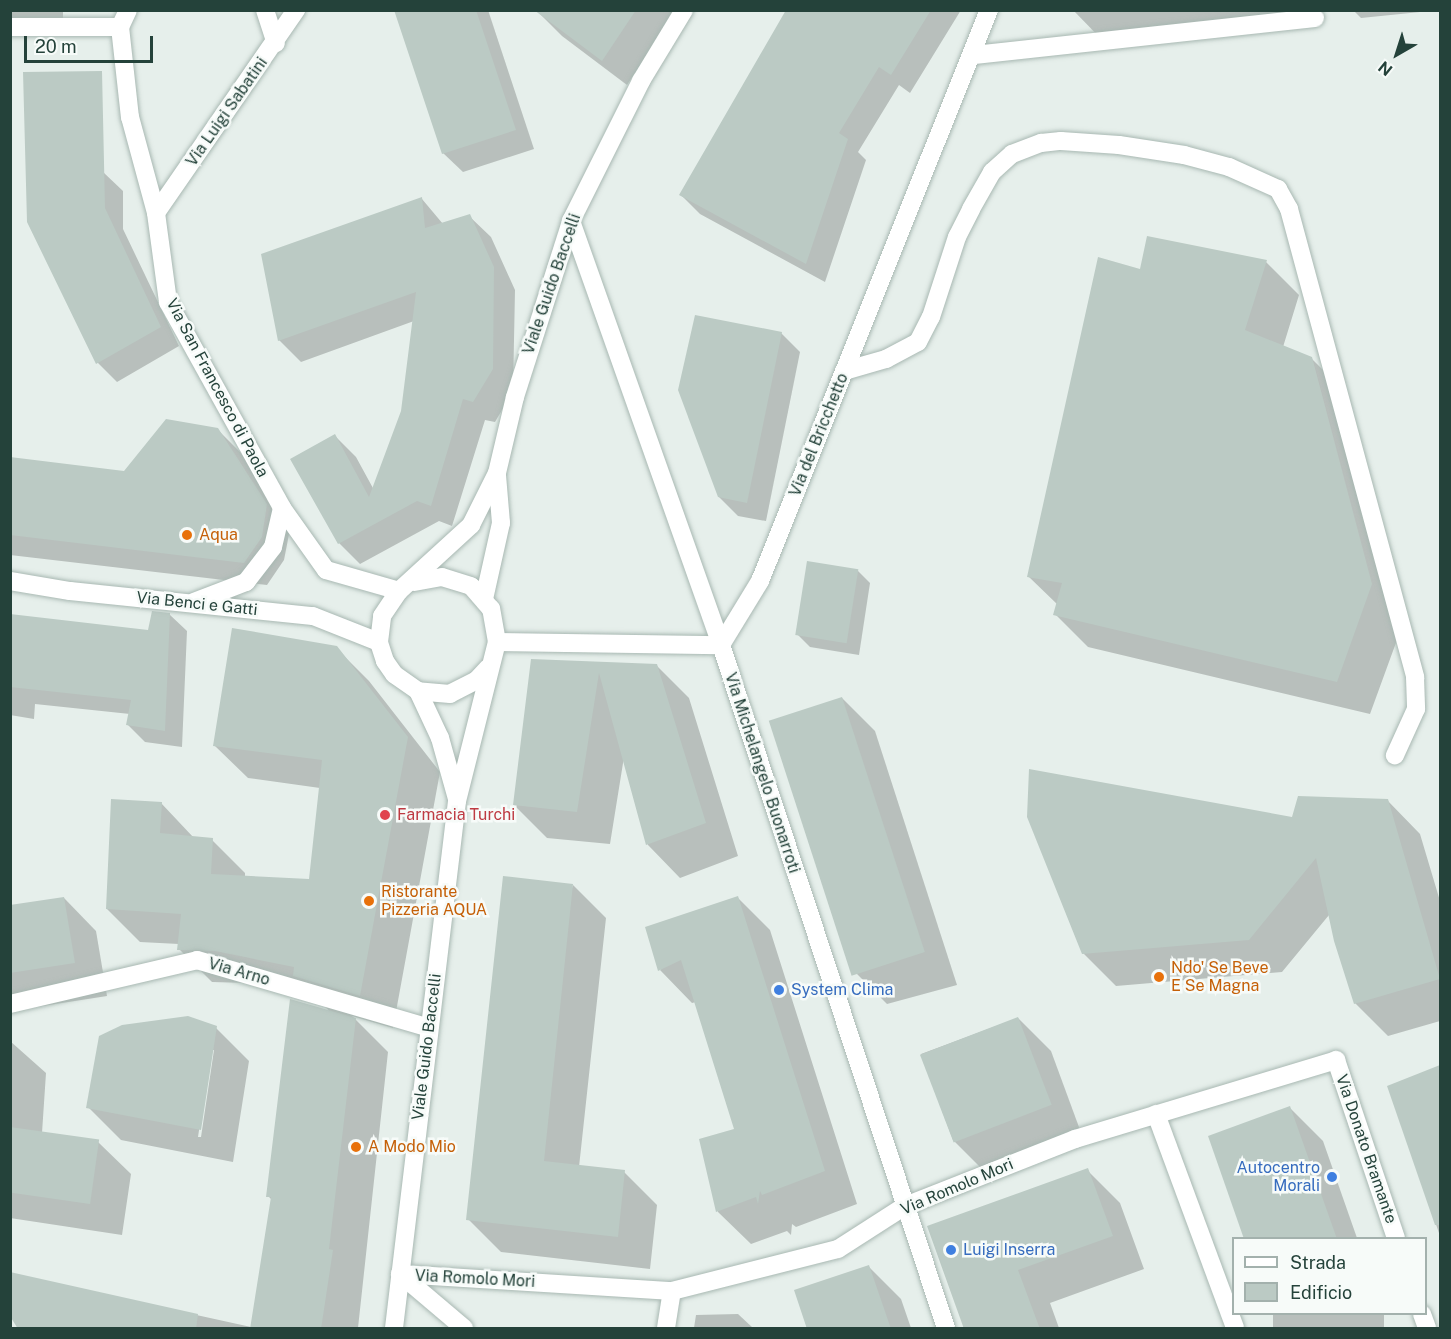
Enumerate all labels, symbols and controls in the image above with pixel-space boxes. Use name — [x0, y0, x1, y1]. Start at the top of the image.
scale bar — [27, 24, 156, 62]
north arrow — [1367, 24, 1427, 84]
text: 20 m — [35, 36, 77, 57]
street label: Via Luigi Sabatini — [182, 54, 272, 170]
text: N — [1375, 57, 1396, 80]
street label: Viale Guido Baccelli — [519, 211, 585, 357]
street label: Via San Francesco di Paola — [162, 295, 272, 481]
street label: Via del Bricchetto — [785, 370, 853, 500]
place label: Aqua — [199, 525, 238, 545]
marker: Aqua — [180, 528, 194, 542]
street label: Via Benci e Gatti — [135, 588, 259, 620]
street label: Via Michelangelo Buonarroti — [720, 670, 804, 876]
place label: Farmacia Turchi — [397, 805, 515, 825]
marker: Farmacia Turchi — [378, 808, 392, 822]
place label: Ristorante Pizzeria AQUA — [381, 882, 487, 920]
marker: Ristorante Pizzeria AQUA — [362, 894, 376, 908]
street label: Via Arno — [206, 954, 272, 990]
place label: Ndo' Se Beve E Se Magna — [1171, 958, 1269, 996]
marker: Ndo' Se Beve E Se Magna — [1152, 970, 1166, 984]
street label: Viale Guido Baccelli — [408, 972, 446, 1122]
place label: System Clima — [791, 980, 893, 1000]
marker: System Clima — [772, 983, 786, 997]
street label: Via Donato Bramante — [1331, 1072, 1401, 1226]
place label: A Modo Mio — [368, 1137, 456, 1157]
marker: A Modo Mio — [349, 1140, 363, 1154]
street label: Via Romolo Mori — [898, 1155, 1016, 1219]
place label: Autocentro Morali — [1236, 1158, 1320, 1196]
marker: Autocentro Morali — [1325, 1170, 1339, 1184]
legend — [1232, 1237, 1427, 1315]
place label: Luigi Inserra — [963, 1240, 1055, 1260]
marker: Luigi Inserra — [944, 1243, 958, 1257]
text: Strada — [1290, 1252, 1346, 1273]
street label: Via Romolo Mori — [414, 1266, 536, 1292]
text: Edificio — [1290, 1282, 1352, 1303]

